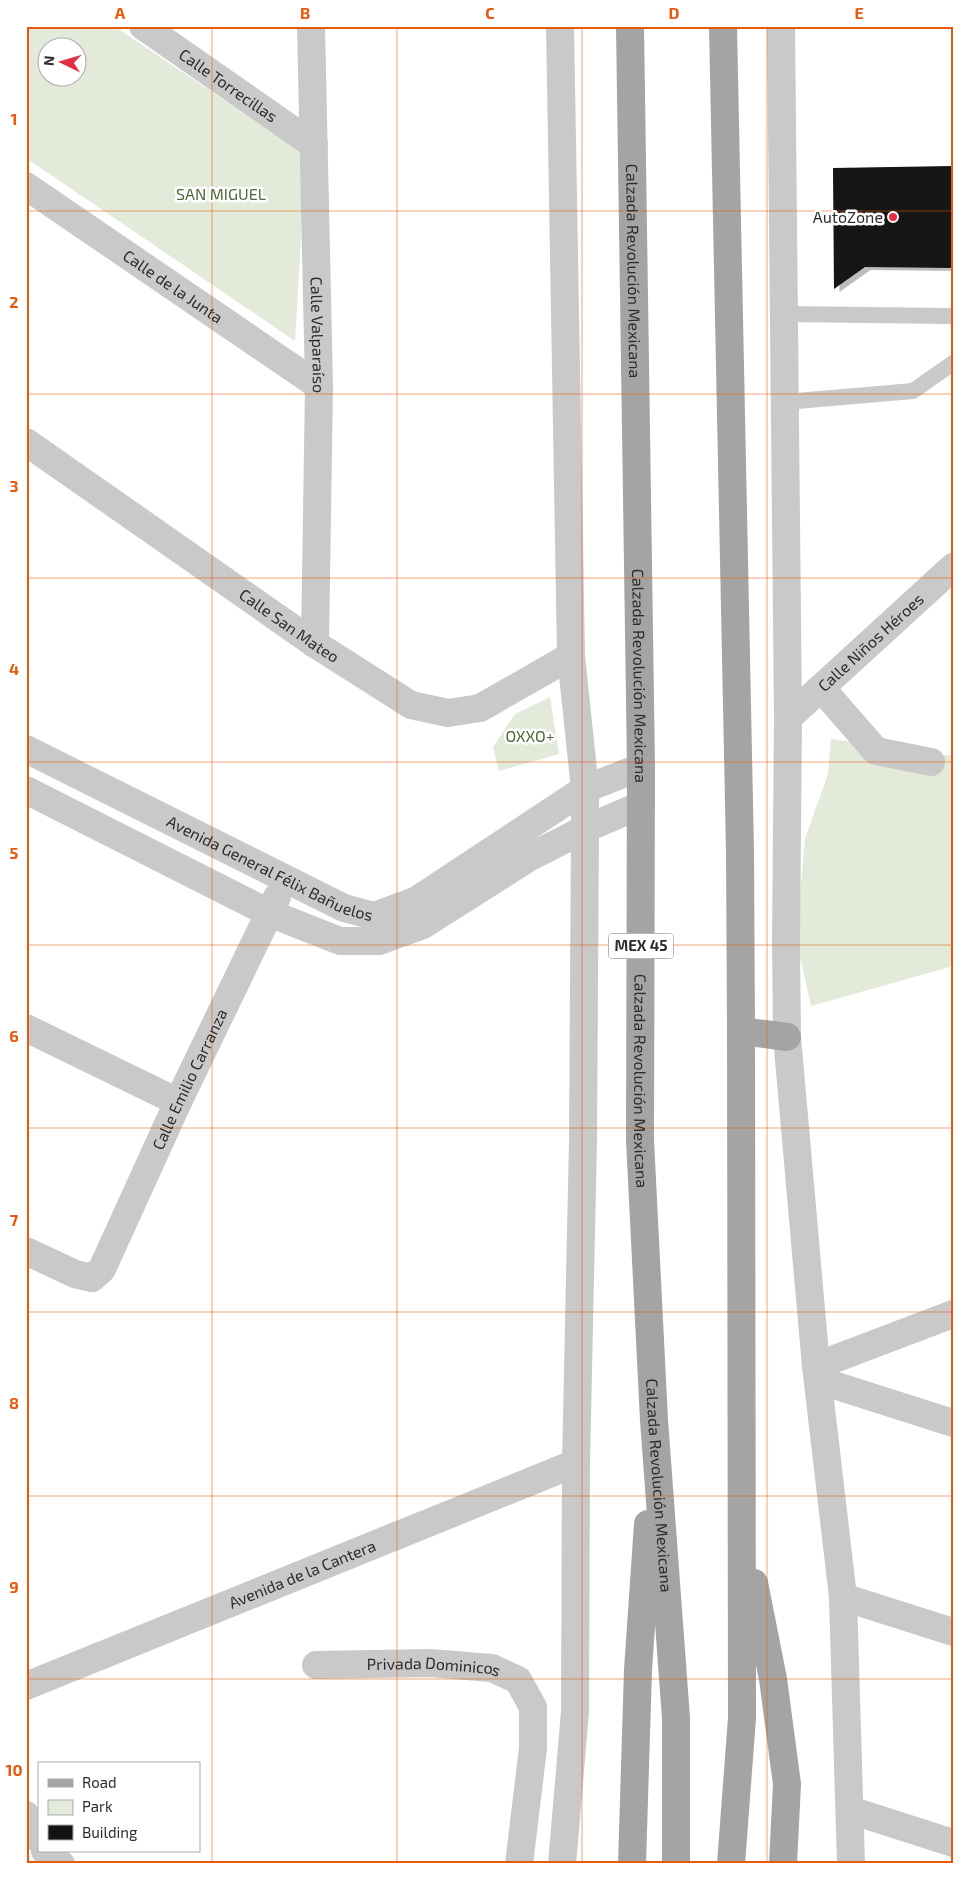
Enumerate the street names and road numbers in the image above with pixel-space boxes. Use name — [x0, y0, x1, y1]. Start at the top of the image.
street label: Calle Torrecillas — [176, 44, 281, 126]
street label: Calzada Revolución Mexicana — [623, 164, 645, 378]
street label: Calle de la Junta — [120, 245, 227, 327]
street label: Calle Valparaíso — [308, 276, 329, 393]
street label: Calzada Revolución Mexicana — [629, 569, 651, 783]
street label: Calle San Mateo — [236, 584, 343, 666]
street label: Calle Niños Héroes — [814, 589, 927, 695]
street label: Avenida General Félix Bañuelos — [164, 811, 375, 924]
road number: MEX 45 — [608, 934, 674, 958]
street label: Calzada Revolución Mexicana — [631, 974, 652, 1189]
street label: Calle Emilio Carranza — [148, 1005, 231, 1153]
street label: Calzada Revolución Mexicana — [643, 1378, 677, 1593]
street label: Avenida de la Cantera — [226, 1535, 378, 1612]
street label: Privada Dominicos — [367, 1653, 504, 1680]

